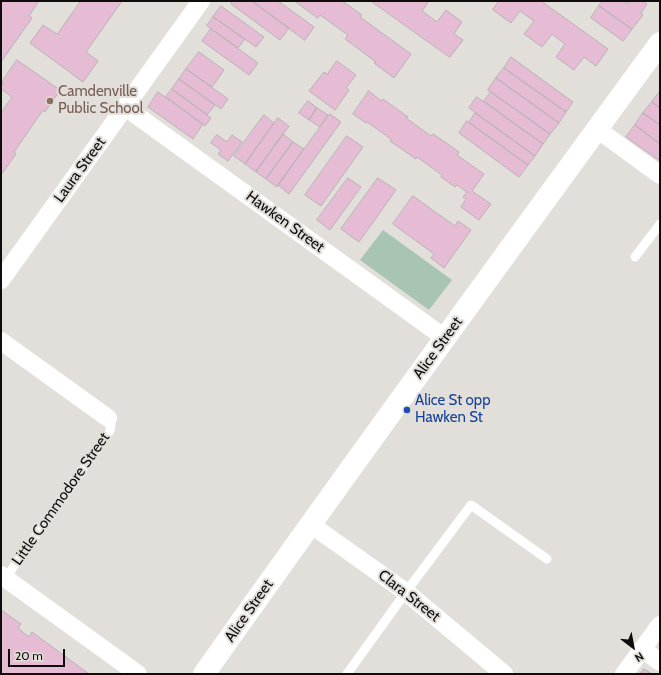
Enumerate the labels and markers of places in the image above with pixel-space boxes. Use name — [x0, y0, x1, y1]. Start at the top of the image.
place label: Camdenville Public School — [58, 83, 143, 118]
marker: Camdenville Public School — [45, 96, 55, 106]
place label: Alice St opp Hawken St — [415, 392, 491, 427]
marker: Alice St opp Hawken St — [402, 405, 412, 415]

